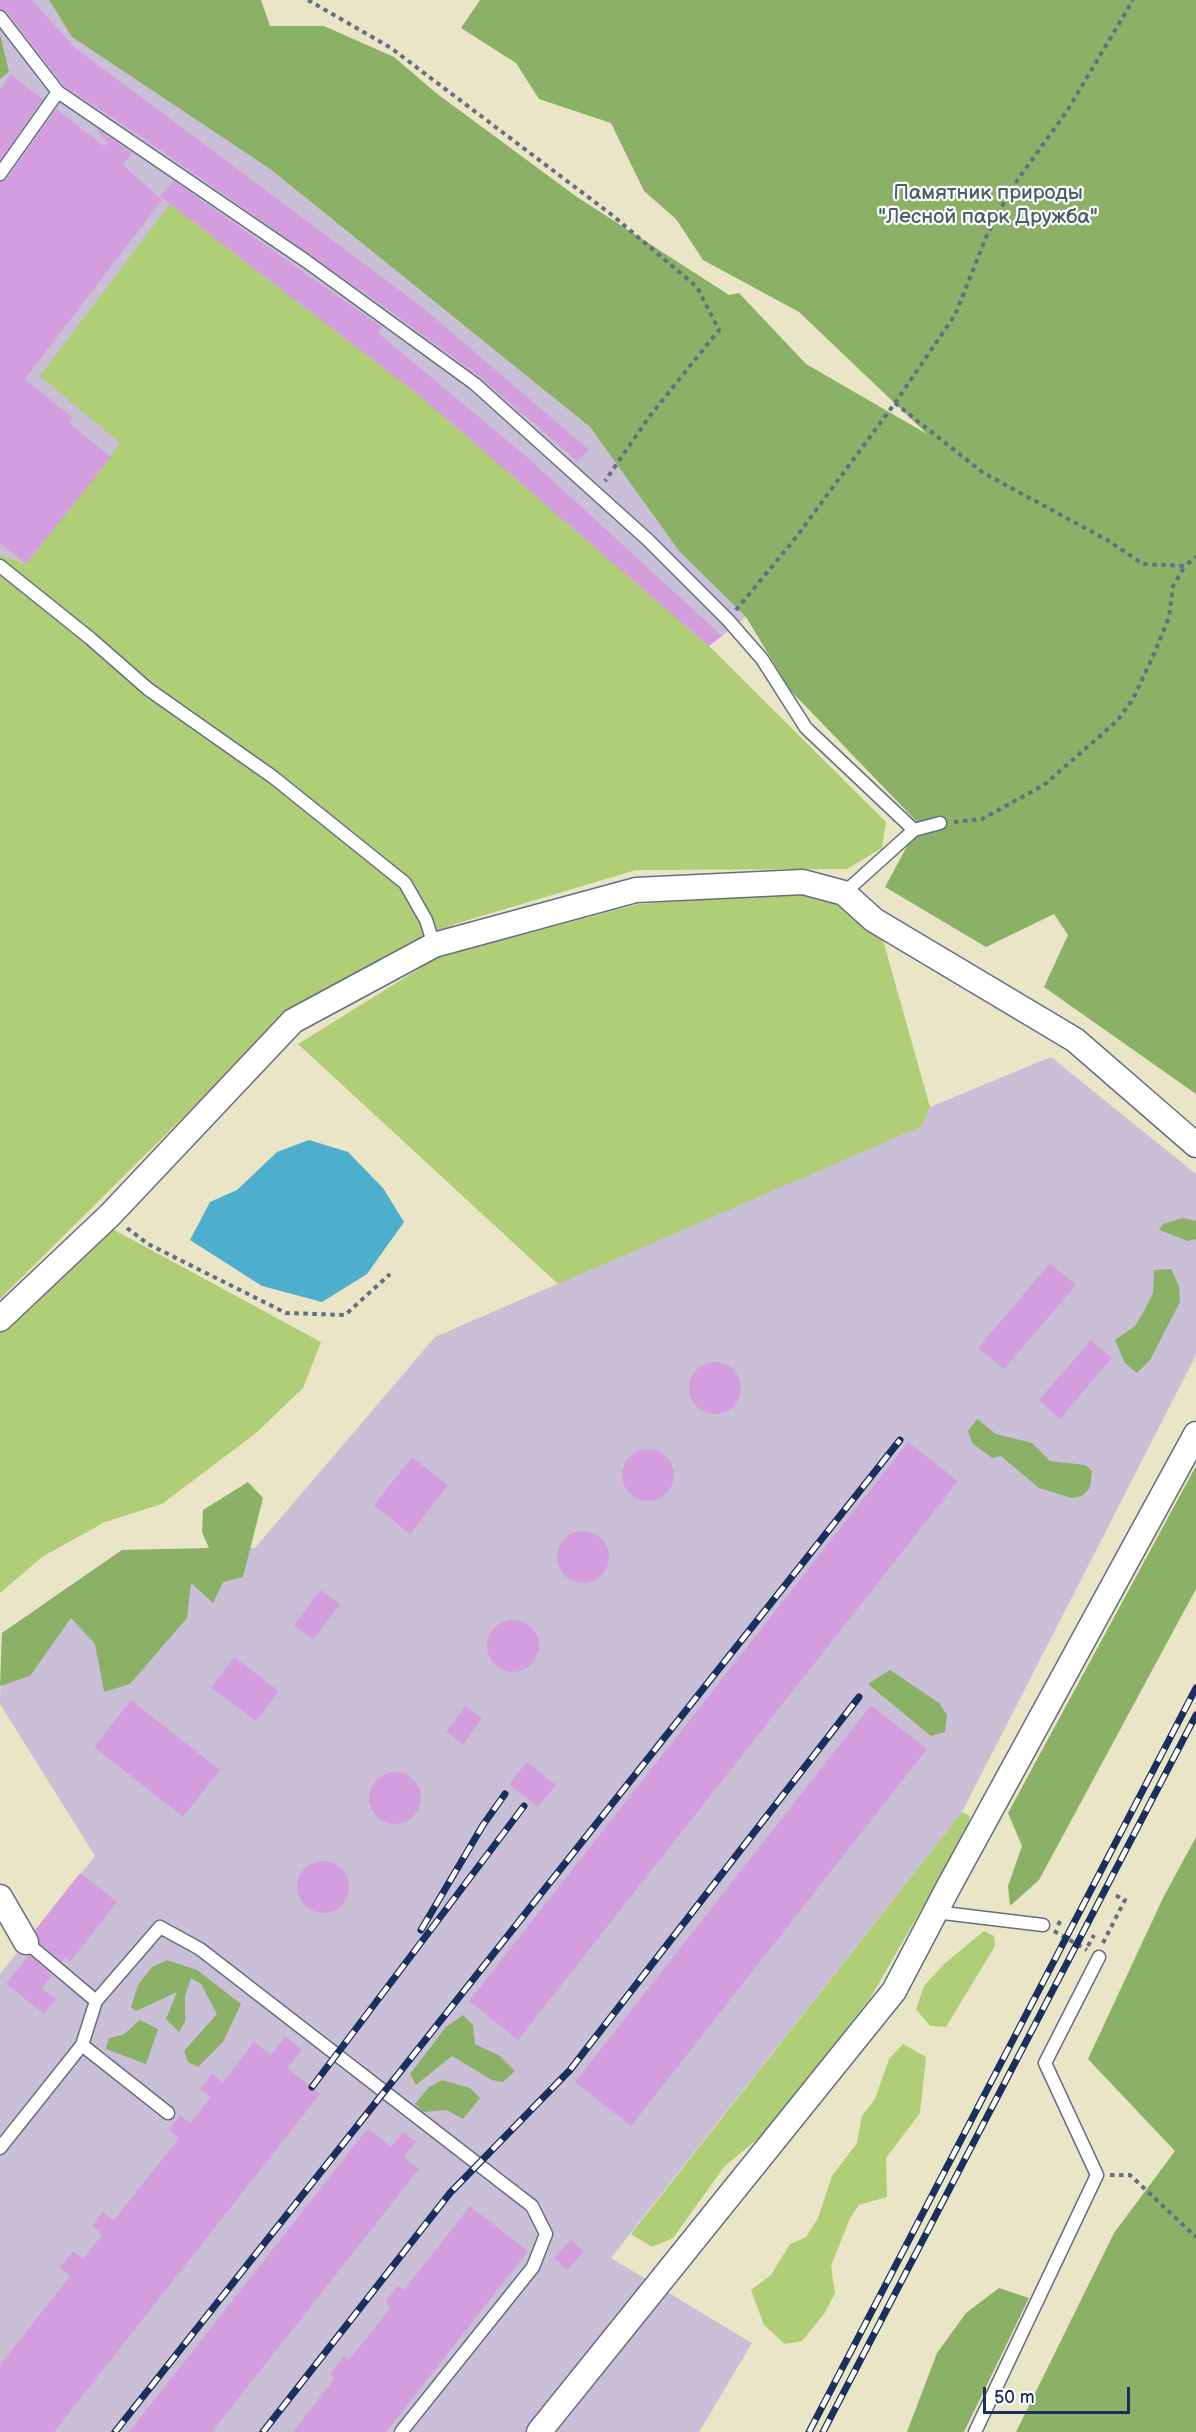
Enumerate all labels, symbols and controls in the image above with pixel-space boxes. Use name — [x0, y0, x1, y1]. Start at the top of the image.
park label: Памятник природы "Лесной парк Дружба" — [878, 181, 1098, 231]
scale bar — [986, 2375, 1133, 2413]
text: 50 m — [994, 2387, 1035, 2408]

